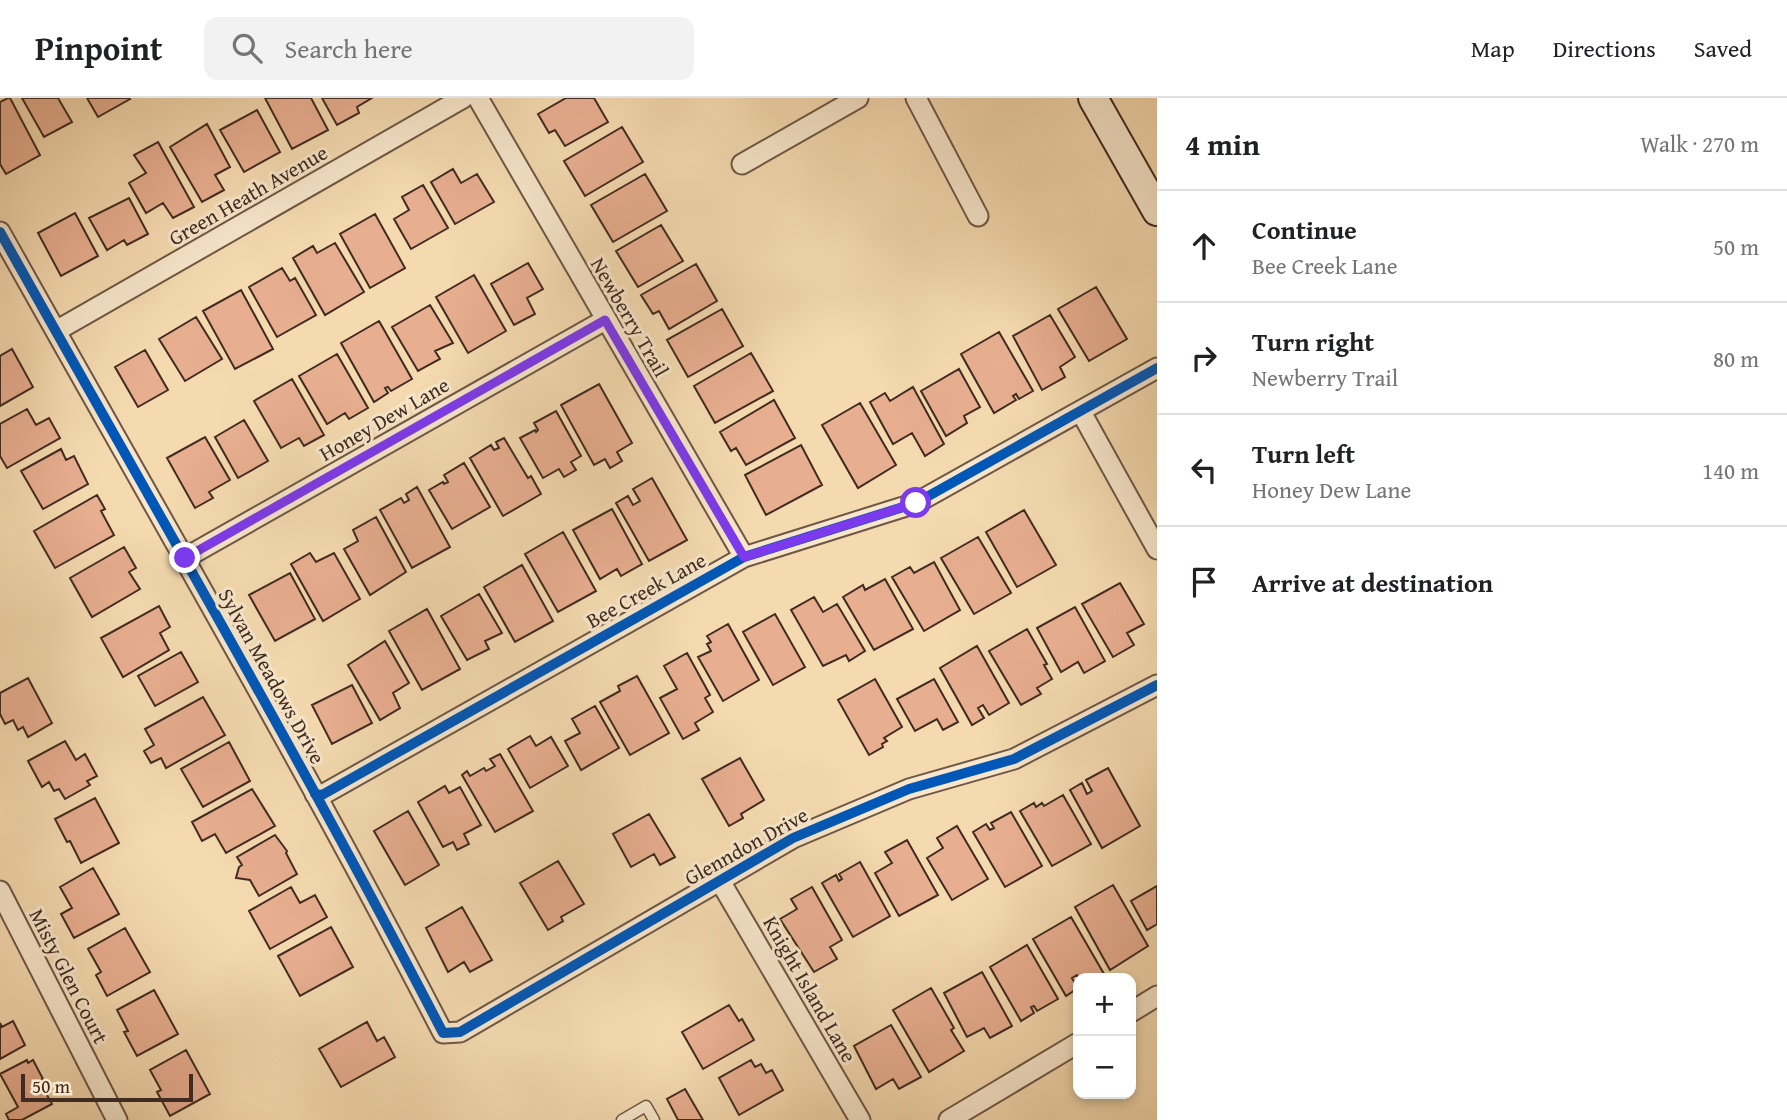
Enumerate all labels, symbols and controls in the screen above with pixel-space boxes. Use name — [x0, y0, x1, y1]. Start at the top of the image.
search box — [204, 17, 694, 80]
text: Pinpoint — [35, 24, 162, 72]
icon: search — [228, 29, 266, 67]
text: Search here — [284, 29, 413, 68]
text: Map — [1471, 31, 1515, 66]
text: Directions — [1553, 31, 1656, 66]
text: Saved — [1694, 31, 1752, 66]
text: 4 min — [1185, 122, 1260, 166]
text: Walk · 270 m — [1640, 127, 1759, 160]
street label: Green Heath Avenue — [163, 137, 333, 253]
text: Continue — [1252, 210, 1357, 249]
icon: ahead — [1185, 227, 1223, 265]
text: 50 m — [1713, 230, 1759, 263]
text: Bee Creek Lane — [1252, 249, 1397, 282]
street label: Newberry Trail — [583, 251, 677, 383]
text: Turn right — [1252, 322, 1374, 361]
icon: right — [1185, 339, 1223, 377]
text: 80 m — [1713, 342, 1759, 375]
text: Newberry Trail — [1252, 361, 1398, 394]
street label: Honey Dew Lane — [313, 369, 455, 469]
text: Turn left — [1252, 434, 1355, 473]
icon: left — [1185, 451, 1223, 489]
text: 140 m — [1702, 454, 1759, 487]
text: Honey Dew Lane — [1252, 473, 1411, 506]
route start — [900, 487, 931, 518]
route end — [169, 542, 200, 573]
street label: Bee Creek Lane — [580, 544, 712, 636]
icon: arrive — [1185, 563, 1223, 601]
text: Arrive at destination — [1252, 563, 1493, 602]
street label: Sylvan Meadows Drive — [211, 583, 333, 770]
street label: Glenndon Drive — [678, 799, 814, 893]
street label: Misty Glen Court — [22, 903, 117, 1050]
street label: Knight Island Lane — [755, 910, 865, 1068]
map controls — [1073, 973, 1136, 1099]
button: + — [1073, 973, 1136, 1036]
button: − — [1073, 1036, 1136, 1099]
scale bar — [21, 1071, 192, 1103]
text: 50 m — [32, 1072, 70, 1100]

